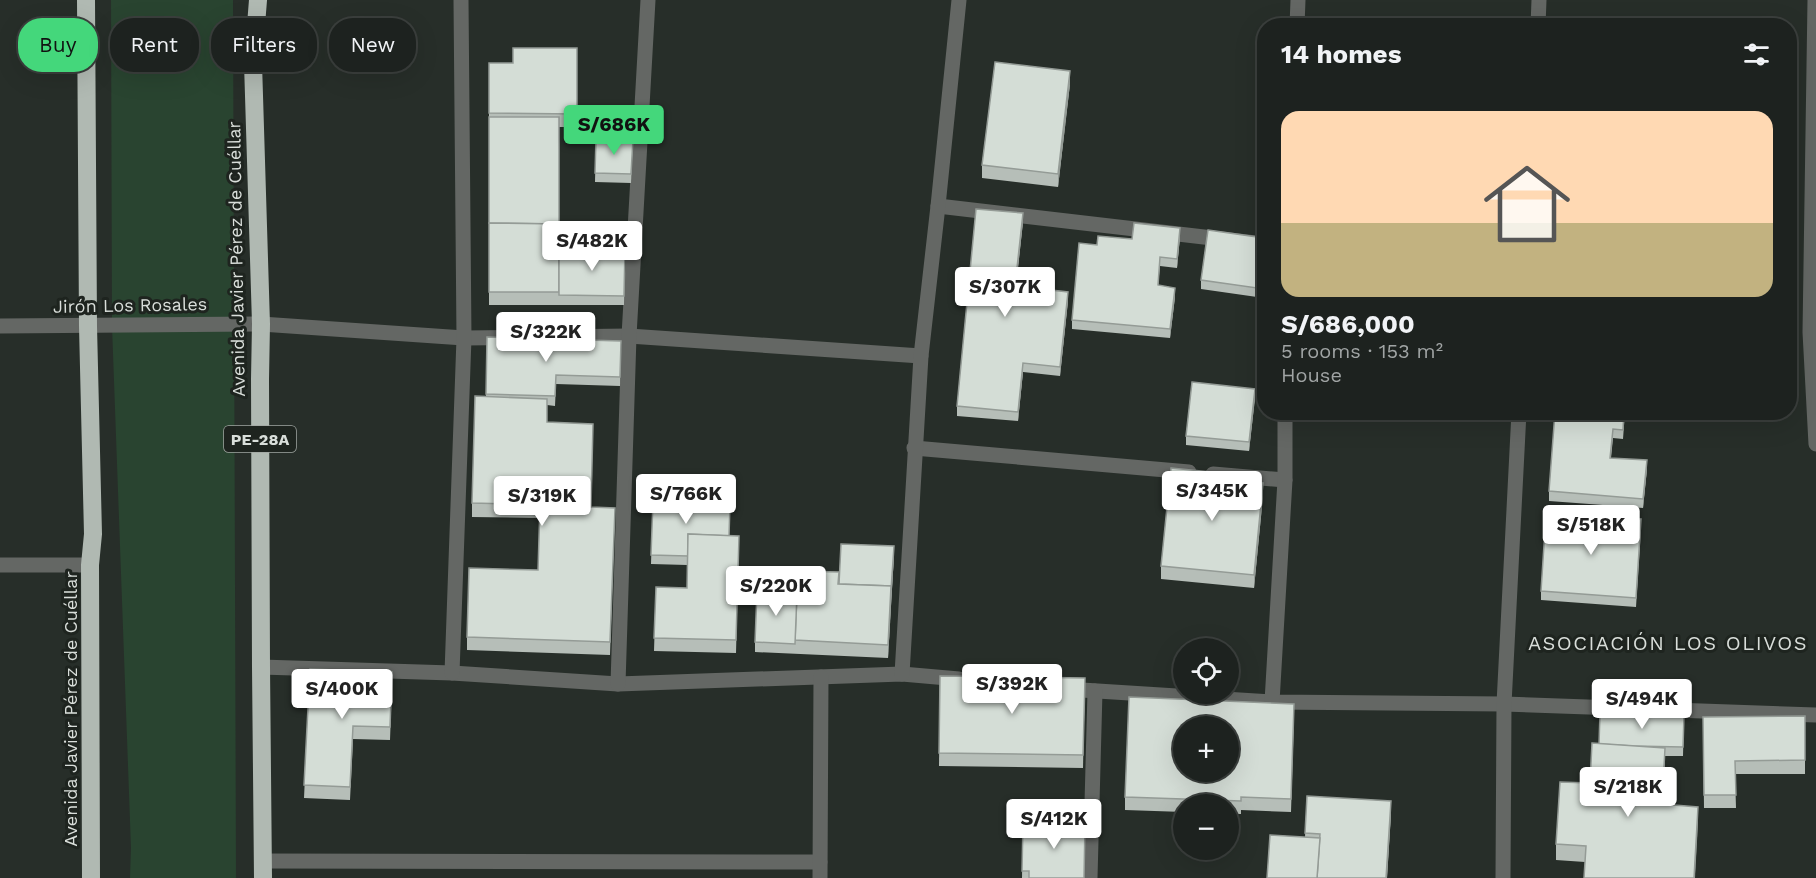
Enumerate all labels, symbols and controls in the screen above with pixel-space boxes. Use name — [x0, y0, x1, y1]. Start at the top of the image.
chip: Buy — [18, 18, 98, 72]
chip: Rent — [110, 18, 199, 72]
chip: Filters — [211, 18, 317, 72]
chip: New — [329, 18, 416, 72]
icon: filters — [1740, 38, 1773, 71]
text: 14 homes — [1281, 39, 1402, 69]
pin: S/686K — [565, 105, 663, 156]
text: S/686K — [578, 112, 650, 136]
street label: Avenida Javier Pérez de Cuéllar — [223, 121, 249, 397]
icon: home — [1473, 150, 1581, 258]
pin: S/482K — [543, 221, 641, 272]
text: S/482K — [556, 228, 628, 252]
pin: S/307K — [956, 267, 1054, 318]
text: S/307K — [969, 274, 1041, 298]
street label: Jirón Los Rosales — [53, 293, 207, 317]
text: S/686,000 — [1281, 309, 1415, 339]
pin: S/322K — [497, 312, 595, 363]
text: S/322K — [510, 319, 582, 343]
text: 5 rooms · 153 m² — [1281, 339, 1443, 363]
text: House — [1281, 363, 1342, 387]
road number: PE-28A — [224, 426, 296, 452]
pin: S/345K — [1163, 471, 1261, 522]
pin: S/766K — [637, 474, 735, 525]
pin: S/319K — [493, 476, 591, 527]
text: S/345K — [1176, 478, 1248, 502]
text: S/766K — [650, 481, 722, 505]
text: S/319K — [508, 483, 576, 507]
pin: S/518K — [1542, 505, 1640, 556]
text: S/518K — [1557, 512, 1625, 536]
pin: S/220K — [727, 566, 825, 617]
street label: Avenida Javier Pérez de Cuéllar — [60, 571, 81, 847]
text: S/220K — [740, 573, 812, 597]
district label: ASOCIACIÓN LOS OLIVOS — [1528, 631, 1808, 655]
map controls — [1173, 638, 1239, 860]
button: locate — [1173, 638, 1239, 704]
pin: S/392K — [963, 664, 1061, 715]
pin: S/400K — [293, 669, 391, 720]
text: S/392K — [976, 671, 1048, 695]
text: S/400K — [306, 676, 378, 700]
pin: S/494K — [1593, 679, 1691, 730]
text: S/494K — [1606, 686, 1678, 710]
button: + — [1173, 716, 1239, 782]
pin: S/218K — [1579, 767, 1677, 818]
text: S/218K — [1594, 774, 1662, 798]
button: − — [1173, 794, 1239, 860]
pin: S/412K — [1005, 799, 1103, 850]
text: S/412K — [1020, 806, 1088, 830]

